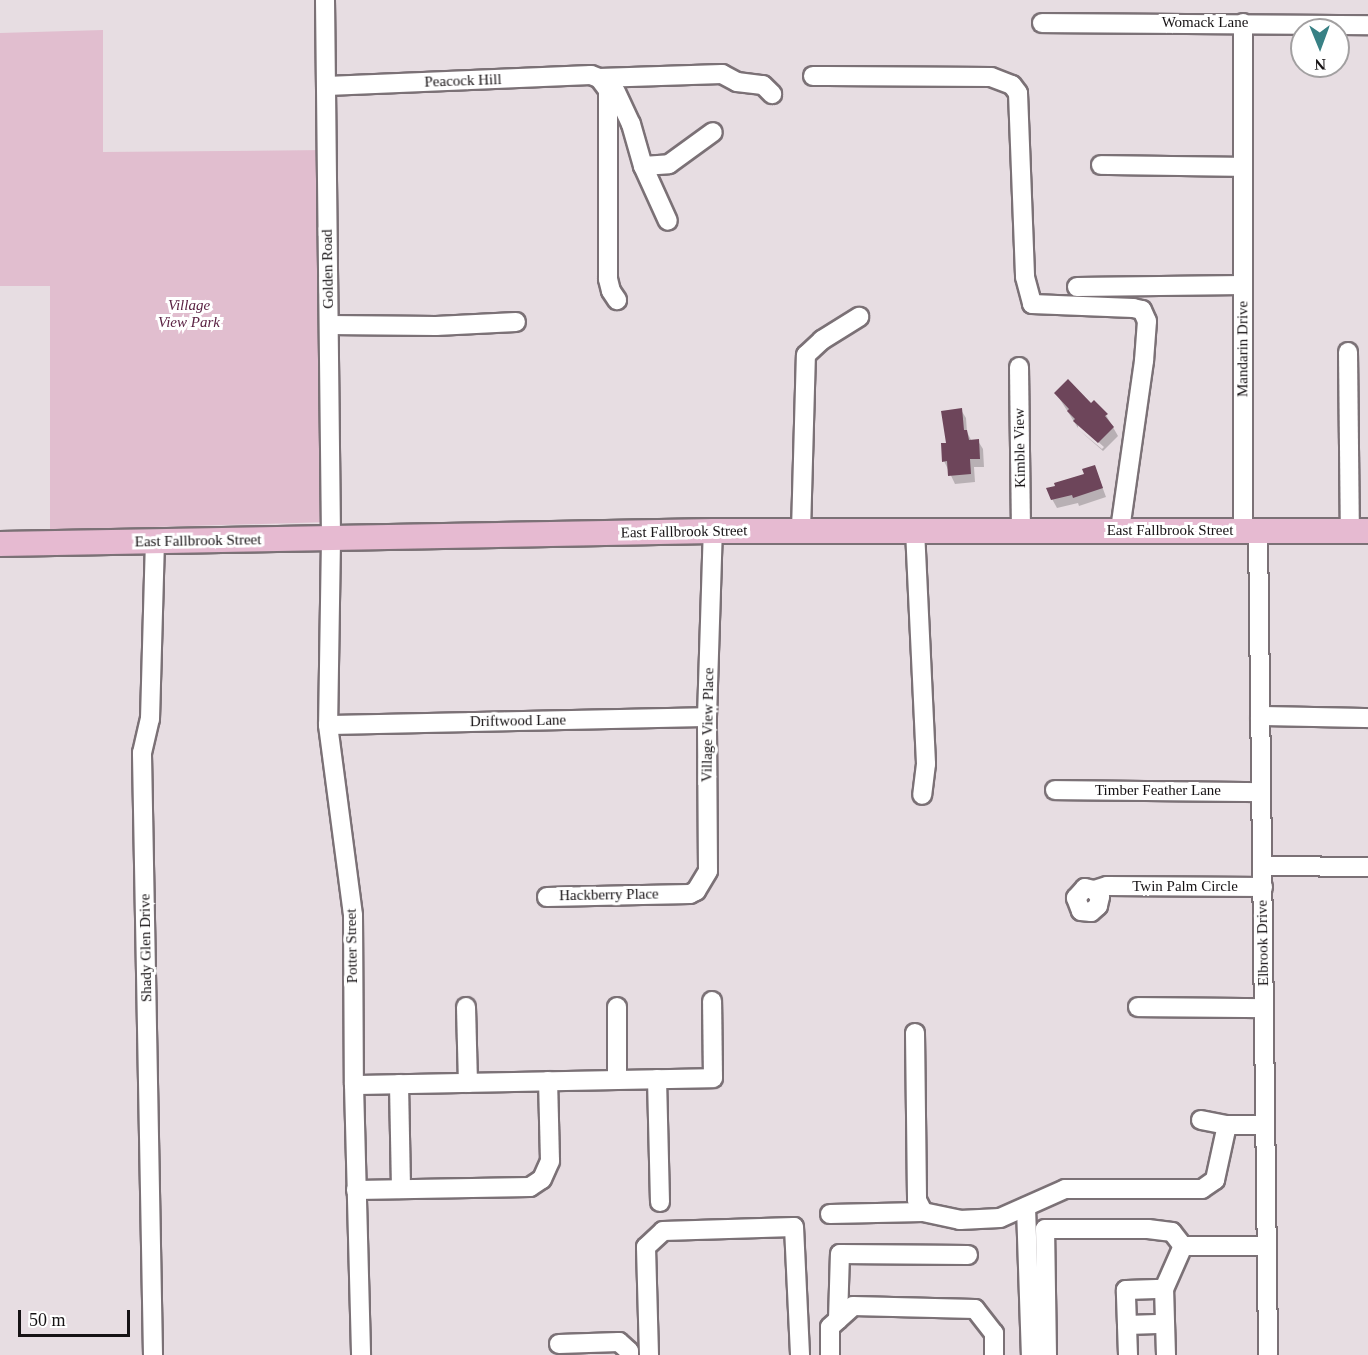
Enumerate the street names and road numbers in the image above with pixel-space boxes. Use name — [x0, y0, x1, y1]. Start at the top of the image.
street label: Womack Lane — [1162, 14, 1248, 32]
street label: Peacock Hill — [424, 71, 502, 91]
street label: Golden Road — [318, 229, 338, 309]
street label: Mandarin Drive — [1234, 301, 1252, 397]
street label: Kimble View — [1010, 408, 1030, 488]
street label: East Fallbrook Street — [621, 522, 747, 542]
street label: East Fallbrook Street — [1107, 522, 1233, 540]
street label: East Fallbrook Street — [135, 531, 261, 551]
street label: Village View Place — [698, 667, 718, 783]
street label: Driftwood Lane — [470, 711, 566, 731]
street label: Timber Feather Lane — [1095, 782, 1221, 800]
street label: Twin Palm Circle — [1132, 878, 1238, 896]
street label: Hackberry Place — [559, 885, 659, 905]
street label: Shady Glen Drive — [136, 894, 156, 1002]
street label: Elbrook Drive — [1253, 900, 1273, 986]
street label: Potter Street — [342, 909, 362, 983]

